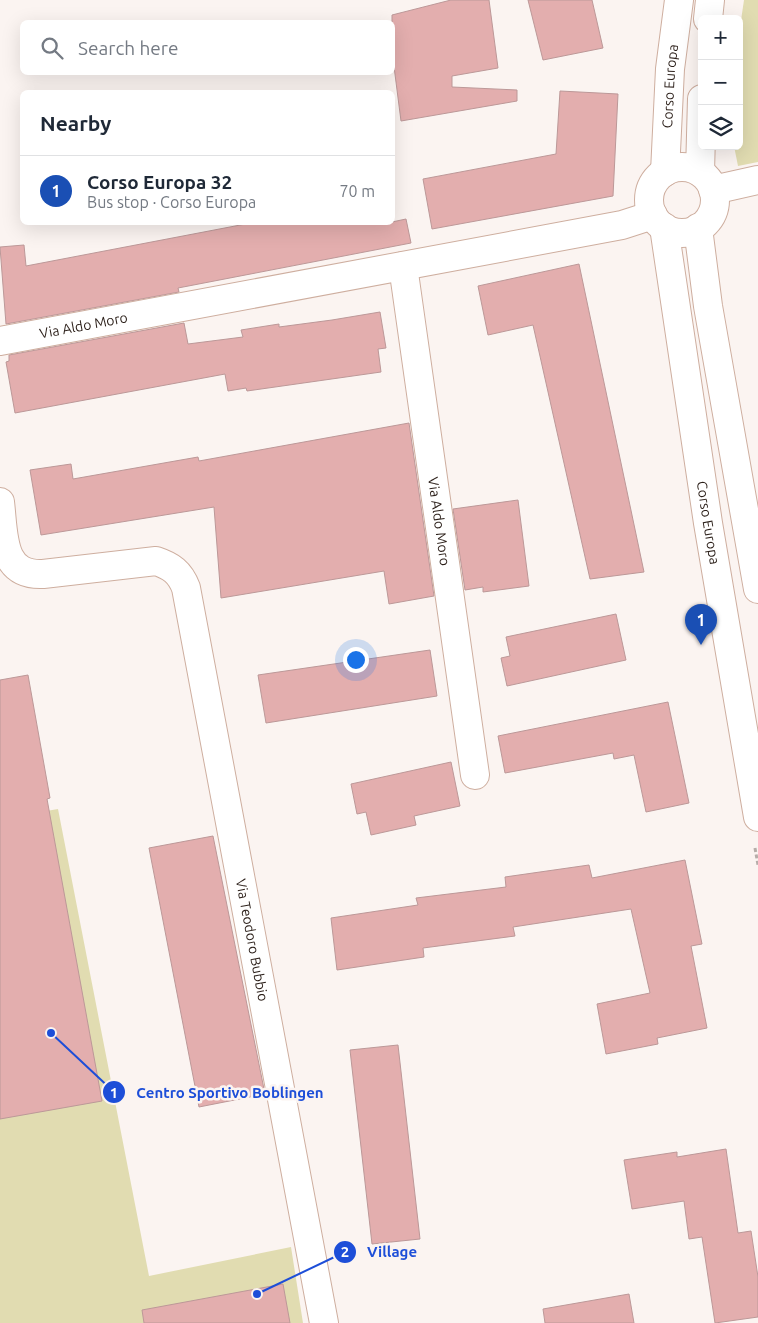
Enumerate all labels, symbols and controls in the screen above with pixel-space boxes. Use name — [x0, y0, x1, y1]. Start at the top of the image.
map controls — [698, 15, 743, 150]
button: + — [698, 15, 743, 60]
search box — [20, 20, 395, 75]
icon: search — [38, 34, 66, 62]
text: Search here — [78, 37, 178, 59]
street label: Corso Europa — [659, 43, 681, 129]
button: − — [698, 60, 743, 105]
button: layers — [698, 105, 743, 150]
text: Nearby — [40, 111, 111, 135]
text: Corso Europa 32 — [87, 171, 232, 193]
text: 1 — [51, 182, 61, 200]
text: 70 m — [339, 182, 375, 200]
text: Bus stop · Corso Europa — [87, 193, 256, 211]
street label: Via Aldo Moro — [38, 309, 129, 341]
street label: Via Aldo Moro — [425, 476, 453, 567]
street label: Corso Europa — [694, 480, 723, 566]
pin: 1 — [685, 604, 717, 645]
your location — [343, 647, 369, 673]
street label: Via Teodoro Bubbio — [233, 877, 271, 1003]
callout: Centro Sportivo Boblingen — [101, 1077, 333, 1107]
text: 1 — [110, 1084, 118, 1101]
text: Centro Sportivo Boblingen — [136, 1084, 324, 1101]
callout: Village — [332, 1237, 427, 1267]
text: 2 — [341, 1243, 349, 1260]
text: Village — [367, 1243, 417, 1260]

